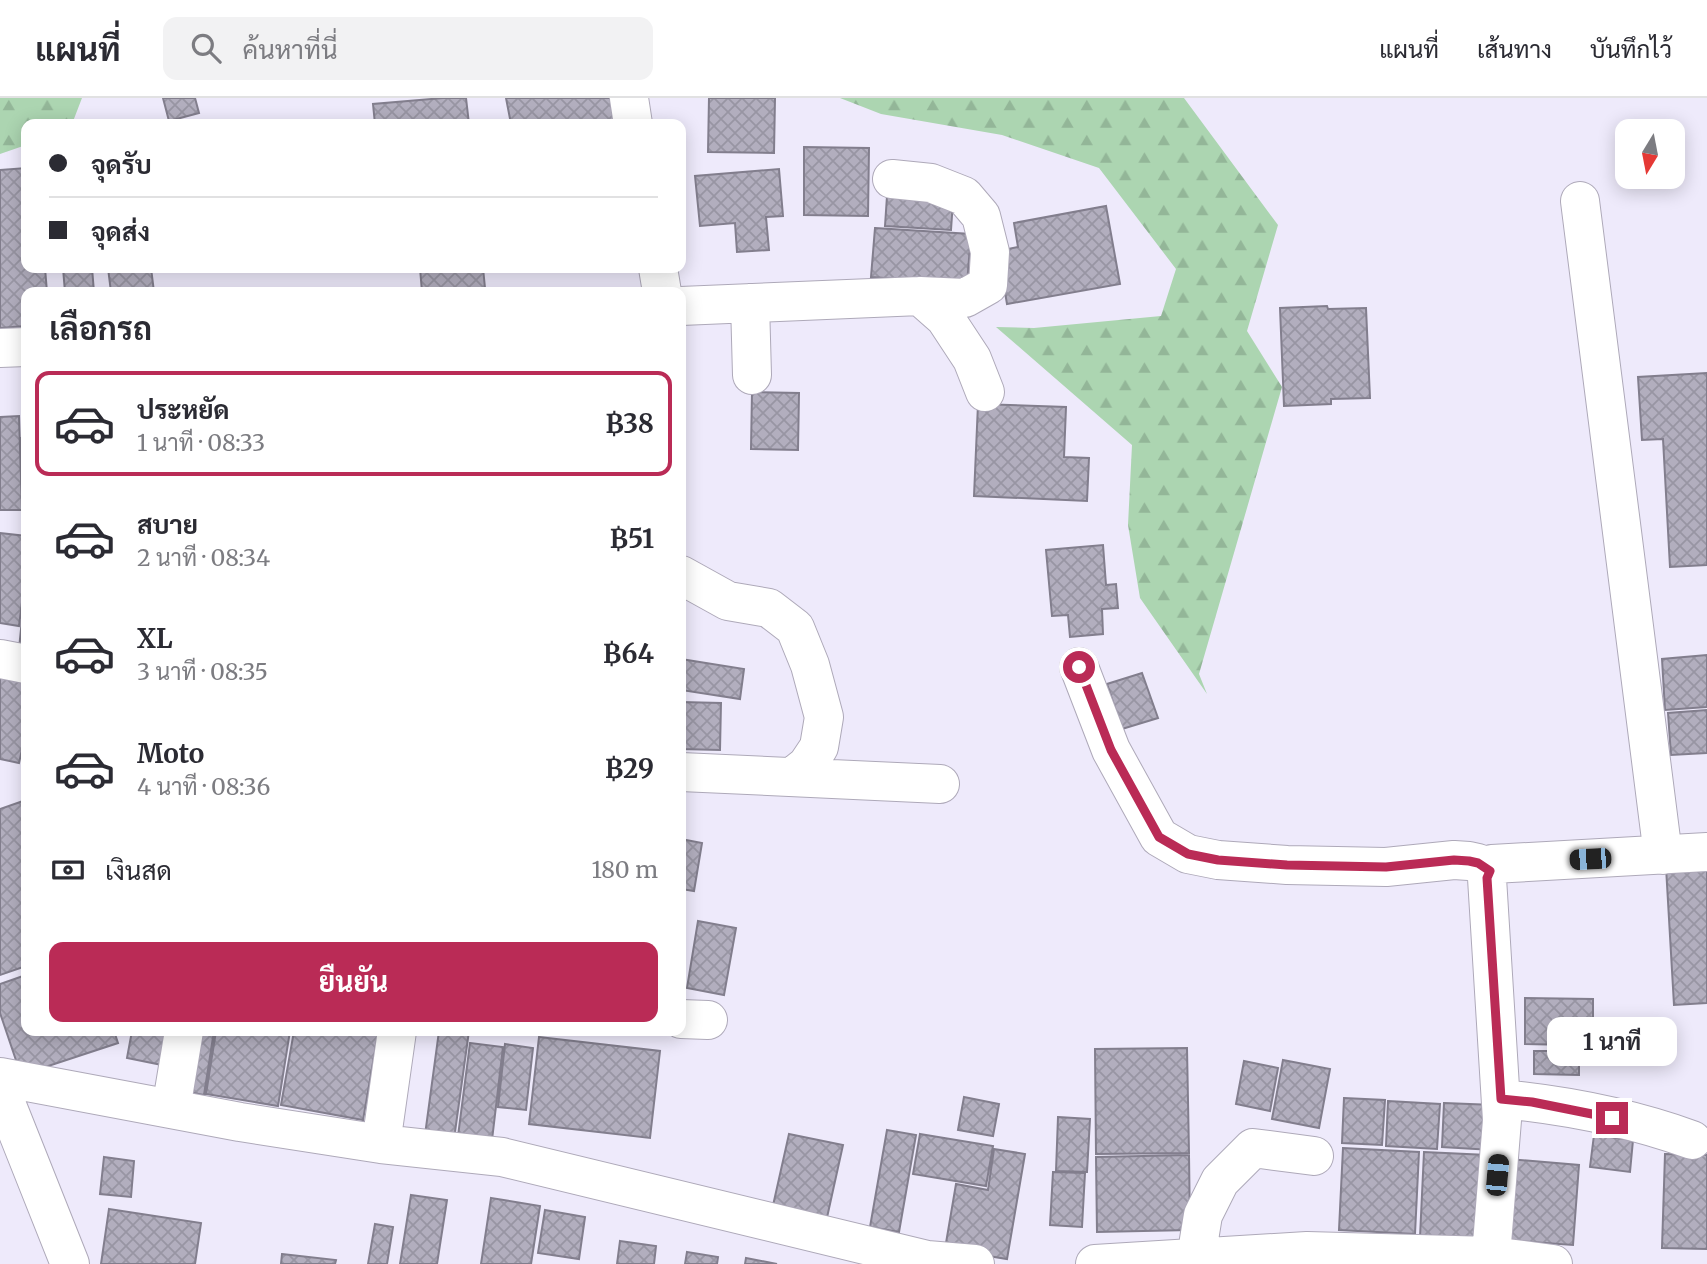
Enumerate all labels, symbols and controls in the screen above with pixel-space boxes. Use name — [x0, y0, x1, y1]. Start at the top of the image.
search box — [163, 17, 653, 80]
text: แผนที่ — [35, 29, 121, 70]
icon: search — [187, 29, 225, 67]
text: ค้นหาที่นี่ — [243, 33, 338, 66]
text: แผนที่ — [1379, 34, 1439, 65]
text: เส้นทาง — [1477, 34, 1552, 65]
text: บันทึกไว้ — [1590, 34, 1672, 65]
north arrow — [1615, 119, 1685, 189]
map controls — [1615, 119, 1685, 189]
text: จุดรับ — [91, 148, 152, 181]
text: จุดส่ง — [91, 215, 150, 248]
text: เลือกรถ — [49, 309, 152, 349]
icon: car — [53, 392, 116, 455]
text: ประหยัด — [137, 393, 230, 426]
text: ฿38 — [606, 407, 654, 440]
text: 1 นาที · 08:33 — [137, 428, 265, 457]
icon: car — [53, 507, 116, 570]
text: สบาย — [137, 508, 198, 541]
text: ฿51 — [610, 522, 654, 555]
text: 2 นาที · 08:34 — [137, 543, 270, 572]
icon: car — [53, 622, 116, 685]
text: XL — [137, 622, 173, 655]
text: ฿64 — [603, 637, 654, 670]
route start — [1063, 651, 1095, 683]
text: 3 นาที · 08:35 — [137, 657, 268, 686]
icon: car — [53, 737, 116, 800]
text: Moto — [137, 737, 204, 770]
text: ฿29 — [605, 752, 654, 785]
text: 4 นาที · 08:36 — [137, 772, 270, 801]
car — [1569, 847, 1612, 871]
icon: cash — [49, 851, 87, 889]
text: เงินสด — [105, 854, 172, 887]
text: 180 m — [592, 855, 658, 884]
button: ยืนยัน — [49, 942, 658, 1022]
callout: 1 นาที — [1547, 1016, 1677, 1066]
text: 1 นาที — [1583, 1027, 1641, 1056]
route end — [1596, 1102, 1628, 1134]
car — [1485, 1153, 1510, 1197]

